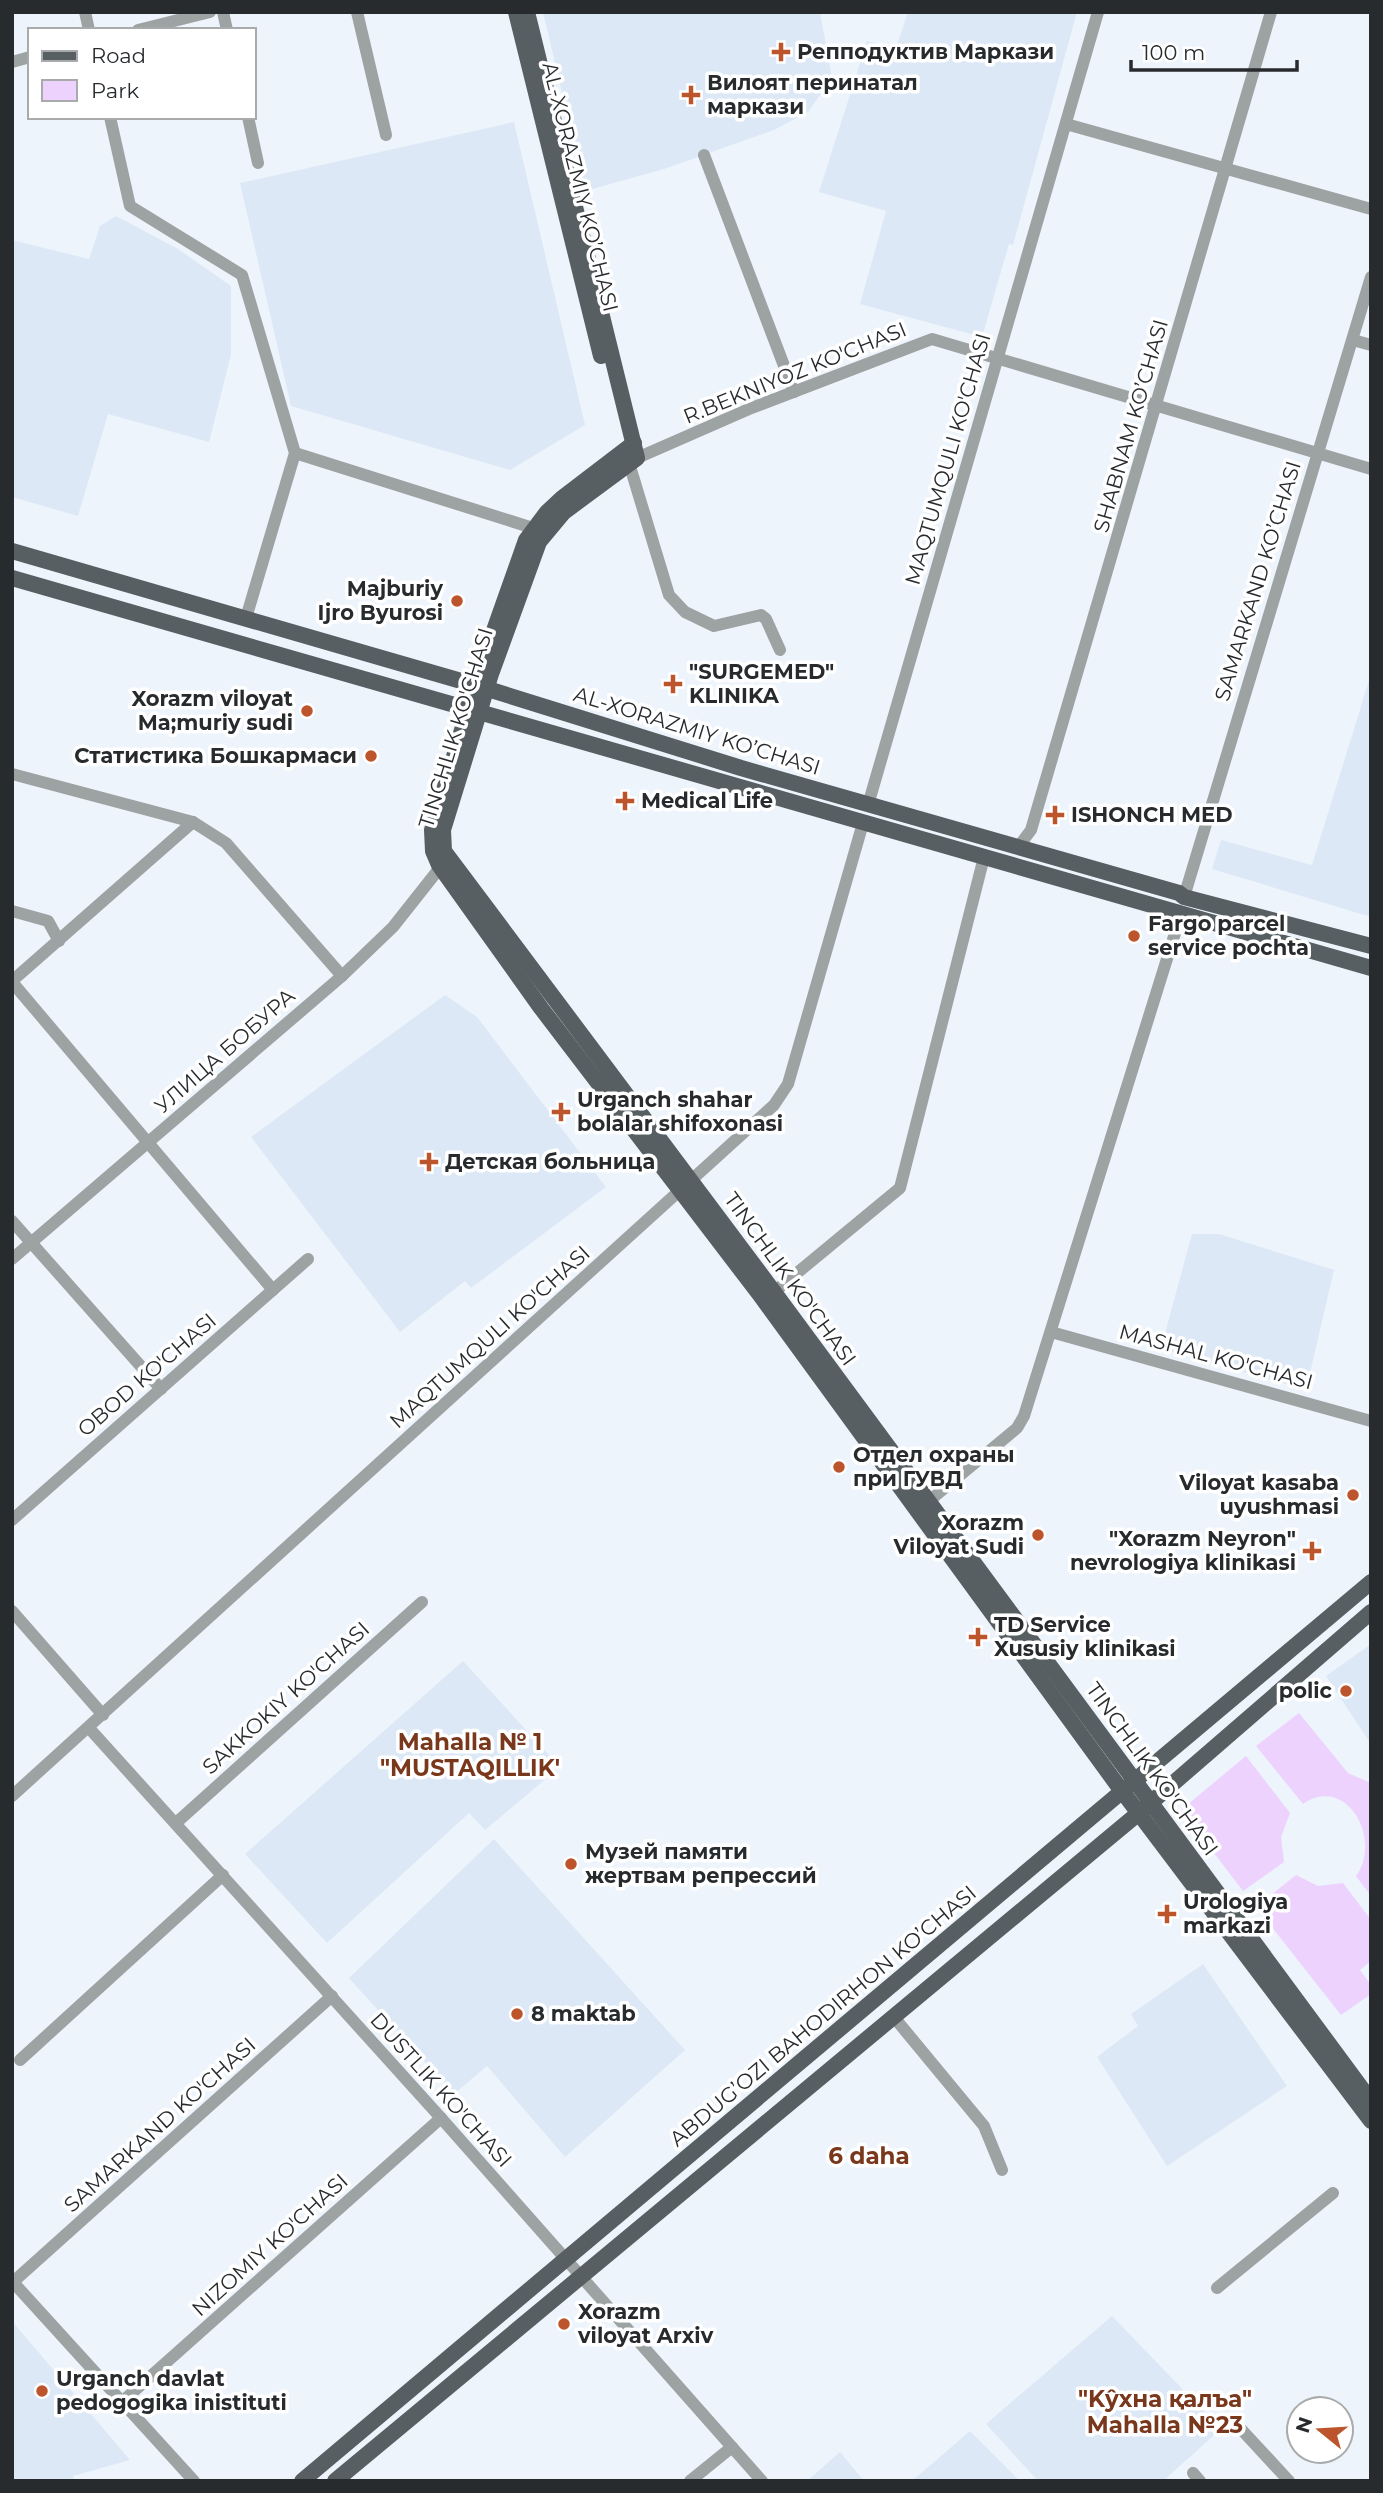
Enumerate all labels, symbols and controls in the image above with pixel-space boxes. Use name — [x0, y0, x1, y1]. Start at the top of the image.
legend — [28, 28, 256, 119]
scale bar — [1131, 28, 1297, 72]
place label: Репподуктив Маркази — [797, 39, 1054, 64]
text: 100 m — [1142, 40, 1205, 65]
marker: Репподуктив Маркази — [771, 42, 791, 62]
text: Road — [91, 43, 146, 68]
street label: AL-XORAZMIY KO’CHASI — [537, 59, 624, 314]
place label: Вилоят перинатал маркази — [707, 70, 918, 119]
text: Park — [91, 78, 139, 103]
marker: Вилоят перинатал маркази — [681, 85, 701, 105]
street label: R.BEKNIYOZ KO'CHASI — [680, 316, 910, 429]
street label: SHABNAM KO’CHASI — [1088, 316, 1173, 535]
street label: MAQTUMQULI KO'CHASI — [900, 330, 995, 588]
street label: SAMARKAND KO’CHASI — [1209, 458, 1306, 704]
place label: Majburiy Ijro Byurosi — [318, 576, 443, 625]
marker: Majburiy Ijro Byurosi — [449, 593, 465, 609]
street label: TINCHLIK KO'CHASI — [413, 625, 498, 831]
place label: "SURGEMED" KLINIKA — [689, 659, 834, 708]
marker: "SURGEMED" KLINIKA — [663, 674, 683, 694]
street label: AL-XORAZMIY KO’CHASI — [571, 681, 824, 780]
place label: Xorazm viloyat Ma;muriy sudi — [131, 686, 293, 735]
marker: Xorazm viloyat Ma;muriy sudi — [299, 703, 315, 719]
place label: Статистика Бошкармаси — [74, 743, 357, 768]
marker: Статистика Бошкармаси — [363, 748, 379, 764]
place label: Medical Life — [641, 788, 773, 813]
marker: Medical Life — [615, 791, 635, 811]
place label: ISHONCH MED — [1071, 802, 1233, 827]
marker: ISHONCH MED — [1045, 805, 1065, 825]
place label: Fargo parcel service pochta — [1148, 911, 1309, 960]
marker: Fargo parcel service pochta — [1126, 928, 1142, 944]
street label: УЛИЦА БОБУРА — [149, 983, 300, 1118]
place label: Urganch shahar bolalar shifoxonasi — [577, 1087, 783, 1136]
marker: Urganch shahar bolalar shifoxonasi — [551, 1102, 571, 1122]
place label: Детская больница — [445, 1149, 655, 1174]
marker: Детская больница — [419, 1152, 439, 1172]
street label: TINCHLIK KO'CHASI — [719, 1187, 862, 1370]
street label: MAQTUMQULI KO'CHASI — [384, 1240, 595, 1433]
street label: OBOD KO'CHASI — [72, 1308, 221, 1442]
street label: MASHAL KO'CHASI — [1117, 1319, 1316, 1394]
place label: Отдел охраны при ГУВД — [853, 1442, 1015, 1491]
marker: Отдел охраны при ГУВД — [831, 1459, 847, 1475]
place label: Viloyat kasaba uyushmasi — [1178, 1470, 1339, 1519]
marker: Viloyat kasaba uyushmasi — [1345, 1487, 1361, 1503]
place label: Xorazm Viloyat Sudi — [893, 1510, 1024, 1559]
place label: "Xorazm Neyron" nevrologiya klinikasi — [1070, 1526, 1296, 1575]
marker: Xorazm Viloyat Sudi — [1030, 1527, 1046, 1543]
marker: "Xorazm Neyron" nevrologiya klinikasi — [1302, 1541, 1322, 1561]
place label: TD Service Xususiy klinikasi — [994, 1612, 1176, 1661]
street label: SAKKOKIY KO'CHASI — [197, 1616, 374, 1779]
marker: TD Service Xususiy klinikasi — [968, 1627, 988, 1647]
street label: TINCHLIK KO'CHASI — [1081, 1677, 1224, 1860]
place label: polic — [1279, 1678, 1333, 1703]
marker: polic — [1338, 1683, 1354, 1699]
district label: Mahalla № 1 "MUSTAQILLIK' — [380, 1728, 560, 1782]
place label: Музей памяти жертвам репрессий — [585, 1839, 817, 1888]
marker: Музей памяти жертвам репрессий — [563, 1856, 579, 1872]
street label: ABDUG’OZI BAHODIRHON KO’CHASI — [664, 1880, 981, 2151]
place label: Urologiya markazi — [1183, 1889, 1288, 1938]
marker: Urologiya markazi — [1157, 1904, 1177, 1924]
place label: 8 maktab — [531, 2001, 636, 2026]
marker: 8 maktab — [509, 2006, 525, 2022]
street label: DUSTLIK KO'CHASI — [365, 2007, 517, 2172]
street label: SAMARKAND KO'CHASI — [59, 2032, 261, 2217]
district label: 6 daha — [828, 2142, 910, 2170]
street label: NIZOMIY KO'CHASI — [187, 2168, 353, 2321]
place label: Xorazm viloyat Arxiv — [577, 2299, 714, 2348]
marker: Xorazm viloyat Arxiv — [556, 2316, 572, 2332]
place label: Urganch davlat pedogogika inistituti — [56, 2366, 287, 2415]
marker: Urganch davlat pedogogika inistituti — [34, 2383, 50, 2399]
district label: "Kŷхна қалъа" Mahalla №23 — [1078, 2385, 1252, 2439]
north arrow — [1285, 2395, 1355, 2465]
text: N — [1291, 2414, 1318, 2436]

